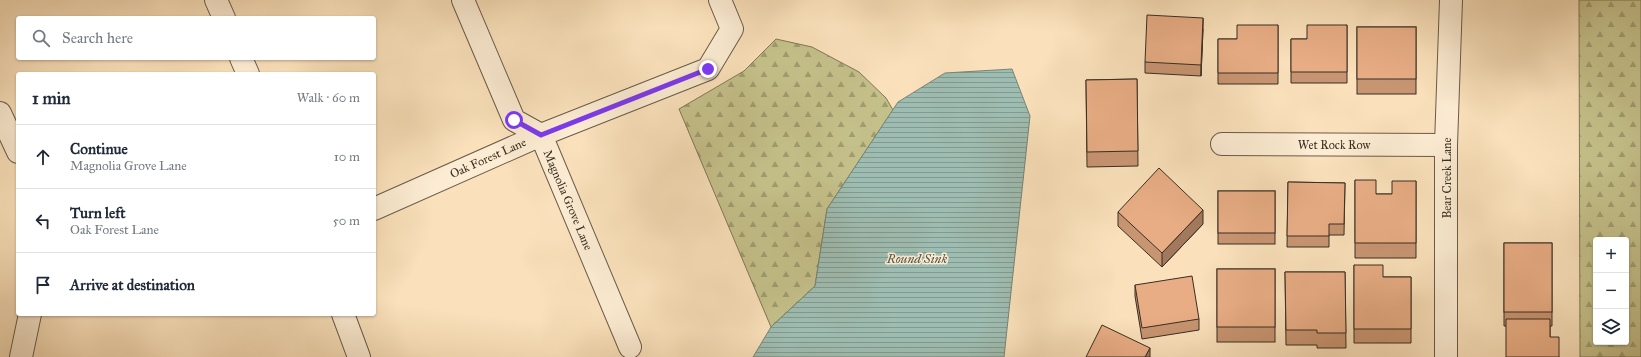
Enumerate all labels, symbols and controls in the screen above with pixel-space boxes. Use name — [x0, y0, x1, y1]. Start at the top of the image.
search box — [16, 16, 376, 60]
icon: search — [30, 27, 52, 49]
text: Search here — [62, 29, 133, 47]
route end — [699, 60, 717, 78]
text: 1 min — [32, 88, 71, 109]
text: Walk · 60 m — [297, 90, 360, 106]
route start — [505, 111, 523, 129]
street label: Oak Forest Lane — [448, 135, 528, 181]
street label: Bear Creek Lane — [1440, 137, 1454, 219]
street label: Wet Rock Row — [1298, 138, 1370, 152]
text: Continue — [70, 140, 128, 158]
icon: ahead — [32, 146, 54, 168]
street label: Magnolia Grove Lane — [540, 148, 595, 253]
text: 10 m — [334, 149, 360, 165]
text: Magnolia Grove Lane — [70, 158, 187, 174]
text: Turn left — [70, 204, 126, 222]
icon: left — [32, 210, 54, 232]
text: 50 m — [333, 213, 360, 229]
text: Oak Forest Lane — [70, 222, 159, 238]
map controls — [1593, 237, 1629, 345]
button: + — [1593, 237, 1629, 273]
water label: Round Sink — [886, 251, 947, 267]
button: − — [1593, 273, 1629, 309]
icon: arrive — [32, 274, 54, 296]
text: Arrive at destination — [70, 276, 195, 294]
button: layers — [1593, 309, 1629, 345]

